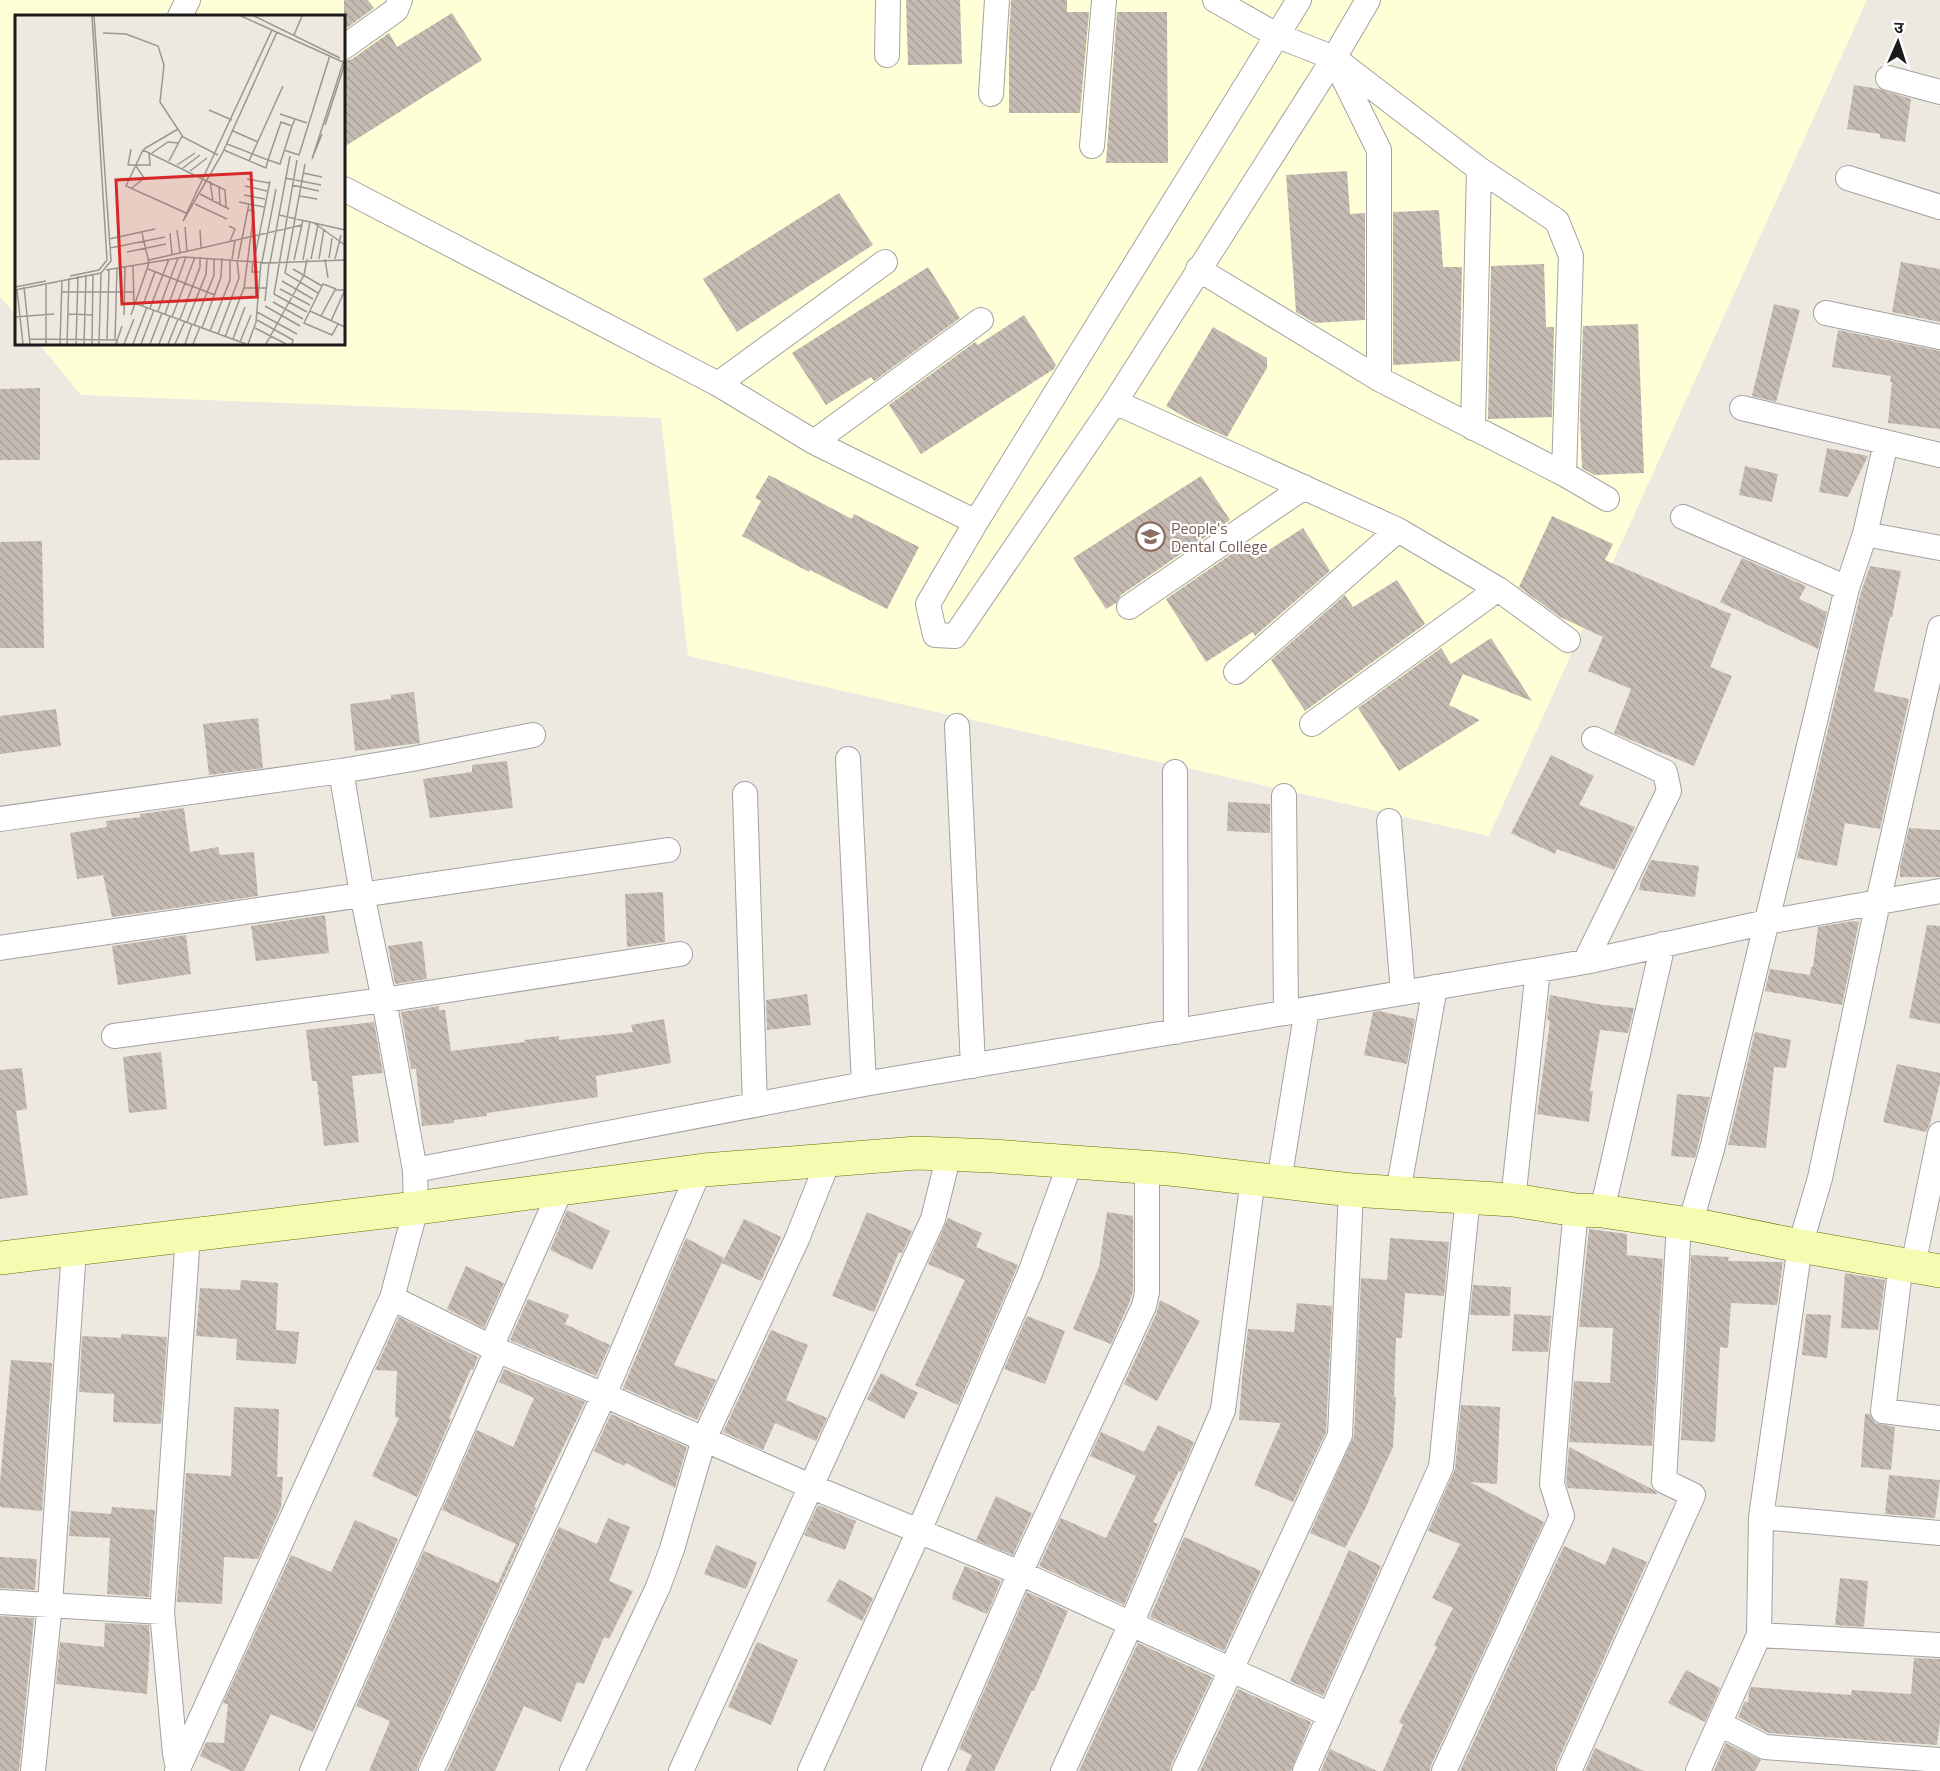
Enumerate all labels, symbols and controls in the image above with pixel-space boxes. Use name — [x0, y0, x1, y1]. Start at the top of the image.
north arrow — [1868, 12, 1928, 72]
inset map — [15, 15, 345, 345]
text: उ — [1893, 15, 1905, 39]
place label: People's Dental College — [1171, 516, 1268, 558]
school or university icon: People's Dental College — [1134, 521, 1166, 553]

